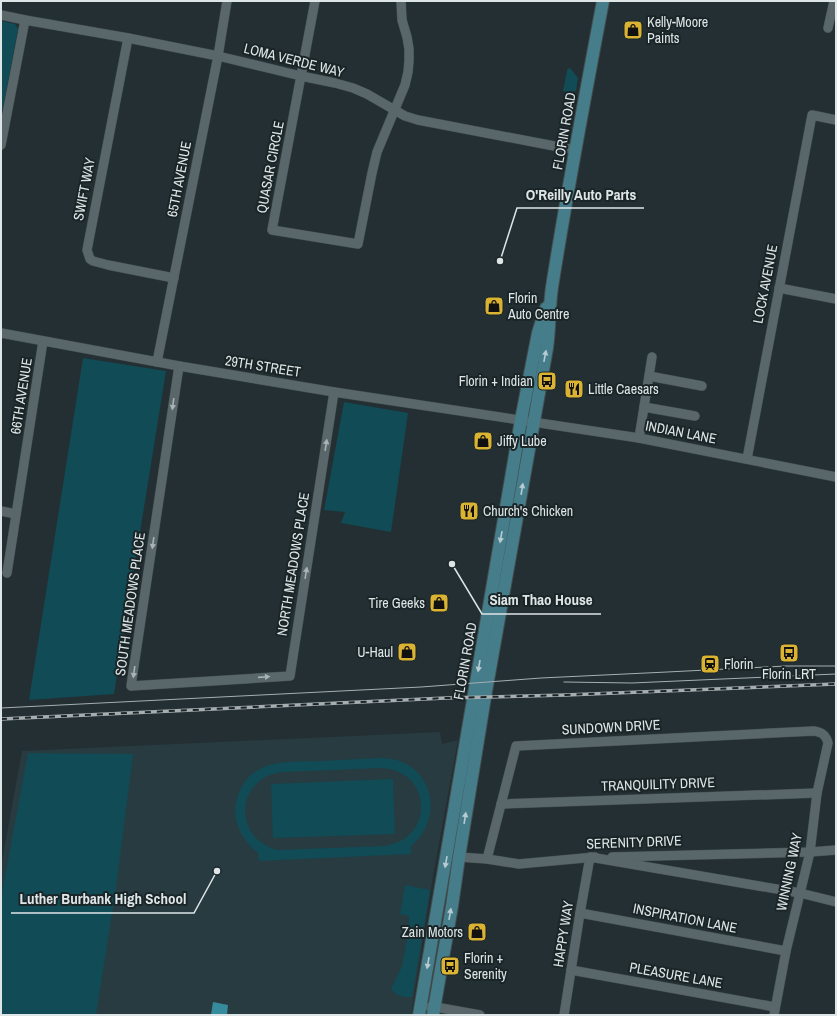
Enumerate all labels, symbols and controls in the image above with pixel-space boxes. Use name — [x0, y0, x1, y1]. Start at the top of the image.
place label: Kelly-Moore Paints — [647, 13, 708, 47]
shop icon: Kelly-Moore Paints — [622, 19, 644, 41]
street label: LOMA VERDE WAY — [242, 39, 346, 81]
street label: FLORIN ROAD — [548, 91, 580, 171]
street label: QUASAR CIRCLE — [252, 119, 288, 215]
street label: 65TH AVENUE — [163, 139, 195, 219]
street label: SWIFT WAY — [69, 156, 99, 222]
callout: O'Reilly Auto Parts — [517, 181, 644, 208]
text: O'Reilly Auto Parts — [526, 184, 636, 205]
street label: LOCK AVENUE — [749, 243, 781, 325]
place label: Florin Auto Centre — [507, 289, 569, 323]
shop icon: Florin Auto Centre — [483, 295, 505, 317]
one-way arrow — [543, 350, 549, 362]
street label: 29TH STREET — [224, 351, 302, 381]
street label: 66TH AVENUE — [6, 357, 36, 435]
bus stop icon: Florin + Indian — [536, 370, 558, 392]
place label: Florin + Indian — [459, 372, 533, 390]
restaurant icon: Little Caesars — [563, 378, 585, 400]
place label: Little Caesars — [588, 380, 659, 398]
one-way arrow — [170, 398, 176, 411]
street label: INDIAN LANE — [644, 416, 718, 448]
shop icon: Jiffy Lube — [472, 430, 494, 452]
place label: Jiffy Lube — [497, 432, 547, 450]
one-way arrow — [323, 439, 329, 451]
one-way arrow — [519, 483, 525, 495]
street label: NORTH MEADOWS PLACE — [273, 491, 313, 637]
restaurant icon: Church's Chicken — [458, 500, 480, 522]
place label: Church's Chicken — [483, 502, 573, 520]
street label: SOUTH MEADOWS PLACE — [111, 531, 149, 677]
one-way arrow — [498, 531, 504, 544]
one-way arrow — [150, 537, 156, 549]
one-way arrow — [303, 567, 309, 579]
callout: Siam Thao House — [482, 587, 601, 614]
text: Siam Thao House — [489, 589, 593, 610]
shop icon: Tire Geeks — [428, 592, 450, 614]
place label: Tire Geeks — [368, 594, 425, 612]
street label: FLORIN ROAD — [449, 621, 481, 701]
shop icon: U-Haul — [396, 641, 418, 663]
bus stop icon: Florin LRT — [778, 642, 800, 664]
place label: U-Haul — [357, 643, 393, 661]
station icon: Florin — [699, 653, 721, 675]
place label: Florin — [724, 655, 753, 673]
one-way arrow — [476, 660, 482, 672]
place label: Florin LRT — [762, 665, 816, 683]
one-way arrow — [130, 666, 136, 678]
one-way arrow — [258, 674, 270, 681]
street label: SUNDOWN DRIVE — [561, 715, 661, 739]
street label: TRANQUILITY DRIVE — [601, 773, 715, 795]
one-way arrow — [462, 812, 468, 824]
street label: SERENITY DRIVE — [586, 831, 682, 853]
street label: WINNING WAY — [772, 831, 806, 913]
one-way arrow — [442, 856, 448, 868]
callout: Luther Burbank High School — [11, 886, 194, 913]
text: Luther Burbank High School — [20, 888, 186, 909]
street label: HAPPY WAY — [549, 899, 577, 968]
street label: INSPIRATION LANE — [631, 899, 739, 937]
one-way arrow — [447, 908, 453, 920]
shop icon: Zain Motors — [466, 921, 488, 943]
place label: Zain Motors — [402, 923, 463, 941]
place label: Florin + Serenity — [464, 949, 507, 983]
bus stop icon: Florin + Serenity — [439, 955, 461, 977]
one-way arrow — [425, 957, 431, 969]
street label: PLEASURE LANE — [628, 958, 724, 992]

